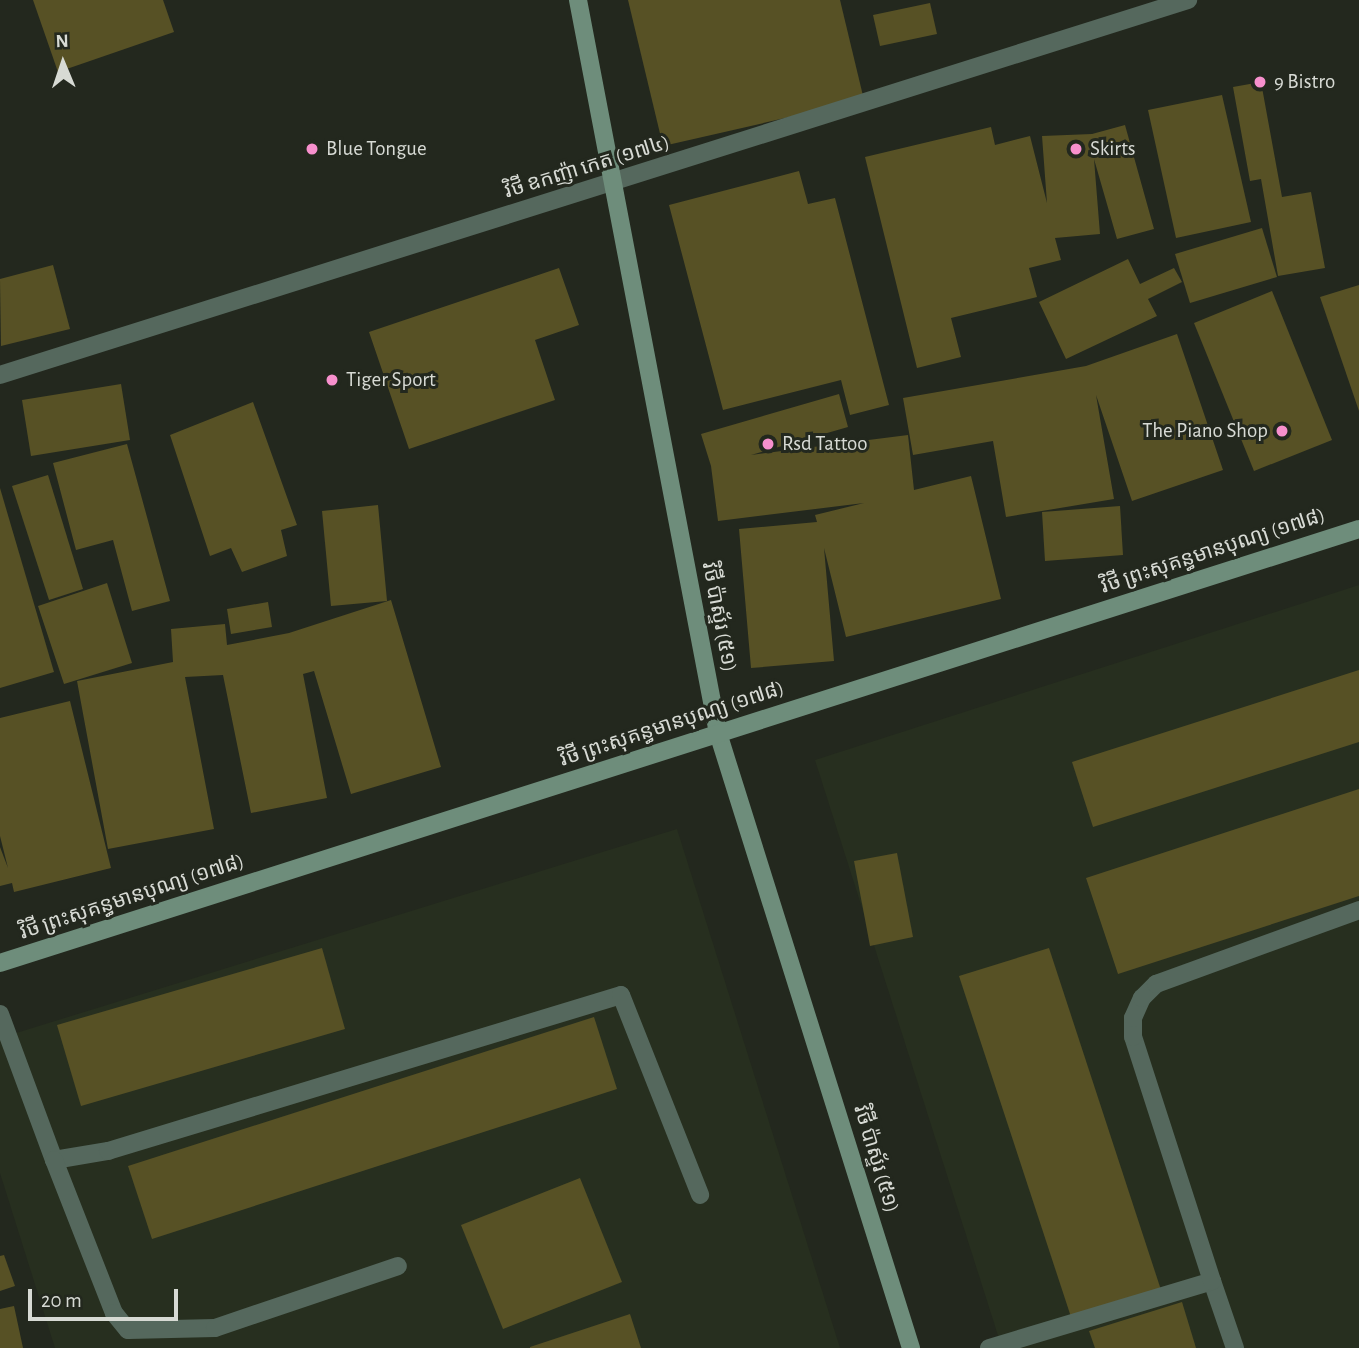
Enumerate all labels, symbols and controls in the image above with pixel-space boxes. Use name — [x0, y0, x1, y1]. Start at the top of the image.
north arrow — [28, 28, 98, 98]
text: N — [55, 32, 69, 51]
place label: 9 Bistro — [1274, 69, 1335, 95]
marker: 9 Bistro — [1252, 74, 1268, 90]
street label: វិថី ឧកញ៉ា កេត (១៧៤) — [501, 130, 673, 204]
place label: Blue Tongue — [326, 136, 427, 162]
place label: Skirts — [1090, 136, 1136, 162]
marker: Blue Tongue — [304, 141, 320, 157]
marker: Skirts — [1068, 141, 1084, 157]
place label: Tiger Sport — [346, 367, 436, 393]
marker: Tiger Sport — [324, 372, 340, 388]
place label: The Piano Shop — [1142, 418, 1268, 444]
marker: The Piano Shop — [1274, 423, 1290, 439]
place label: Rsd Tattoo — [782, 431, 868, 457]
marker: Rsd Tattoo — [760, 436, 776, 452]
street label: វិថី ព្រះសុគន្ធមានបុណ្យ (១៧៨) — [1098, 503, 1328, 599]
street label: វិថី ប៉ាស្ទ័រ (៥១) — [696, 560, 742, 674]
street label: វិថី ព្រះសុគន្ធមានបុណ្យ (១៧៨) — [557, 676, 787, 772]
street label: វិថី ព្រះសុគន្ធមានបុណ្យ (១៧៨) — [17, 849, 247, 945]
street label: វិថី ប៉ាស្ទ័រ (៥១) — [848, 1102, 904, 1216]
scale bar — [32, 1274, 182, 1318]
text: 20 m — [41, 1290, 82, 1311]

